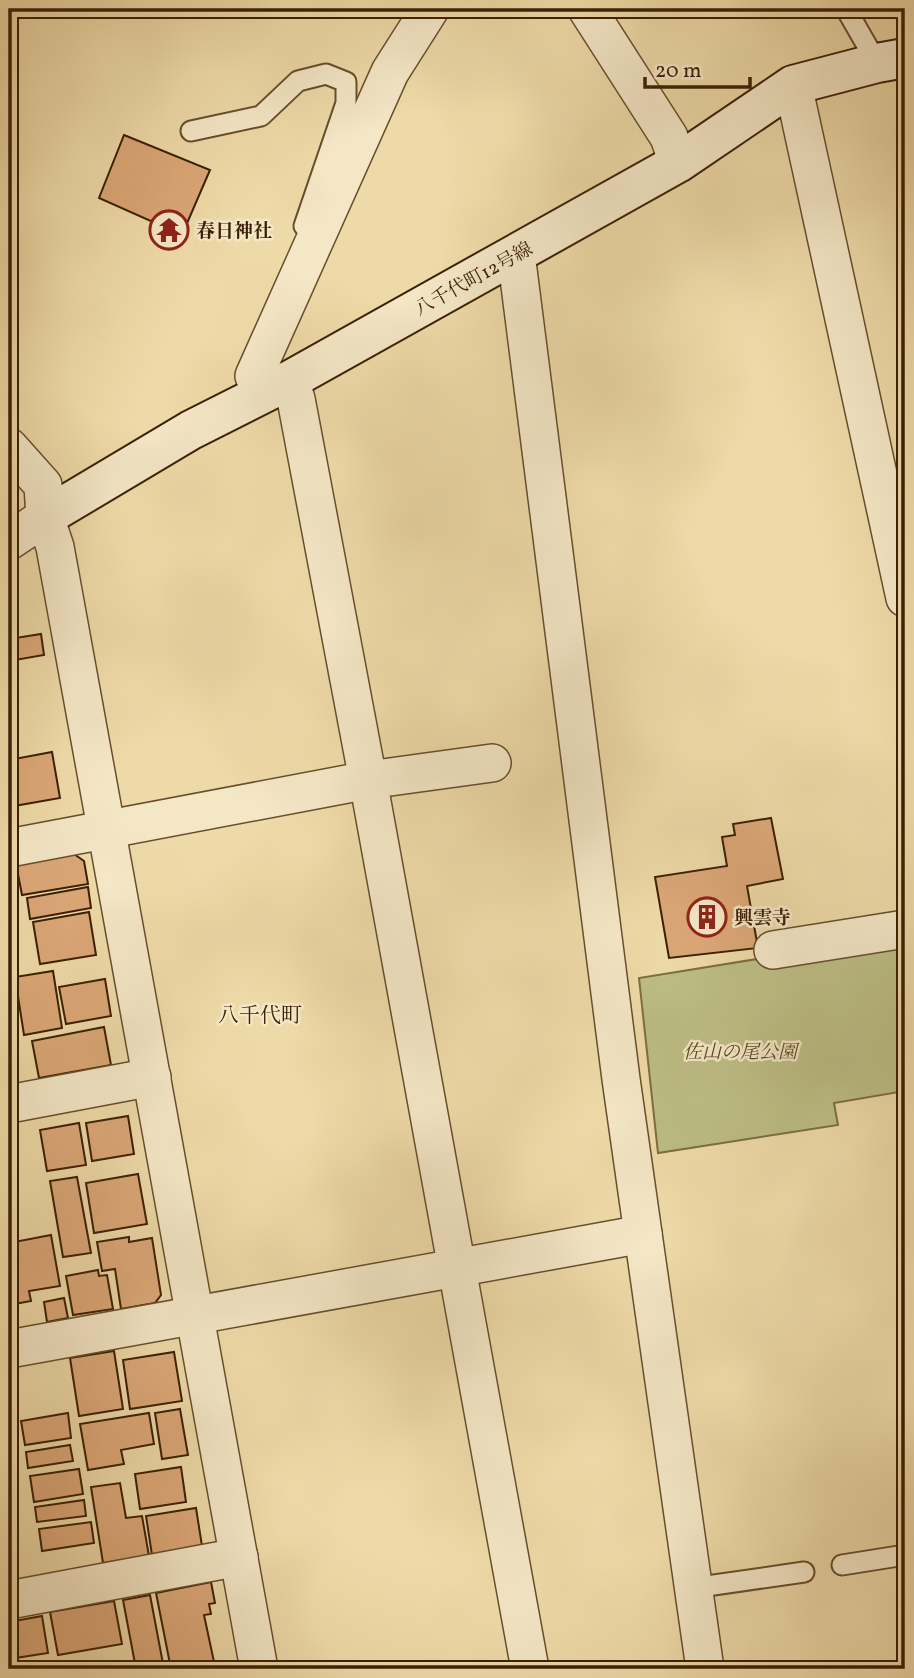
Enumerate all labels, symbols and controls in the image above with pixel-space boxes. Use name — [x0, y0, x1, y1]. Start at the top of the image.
scale bar — [645, 46, 750, 90]
text: 20 m — [655, 57, 701, 86]
temple icon: 春日神社 — [148, 209, 190, 251]
place label: 春日神社 — [196, 219, 272, 245]
street label: 八千代町12号線 — [410, 236, 538, 323]
building icon: 興雲寺 — [686, 896, 728, 938]
place label: 興雲寺 — [734, 906, 791, 932]
district label: 八千代町 — [218, 1002, 302, 1031]
park label: 佐山の尾公園 — [683, 1040, 800, 1066]

